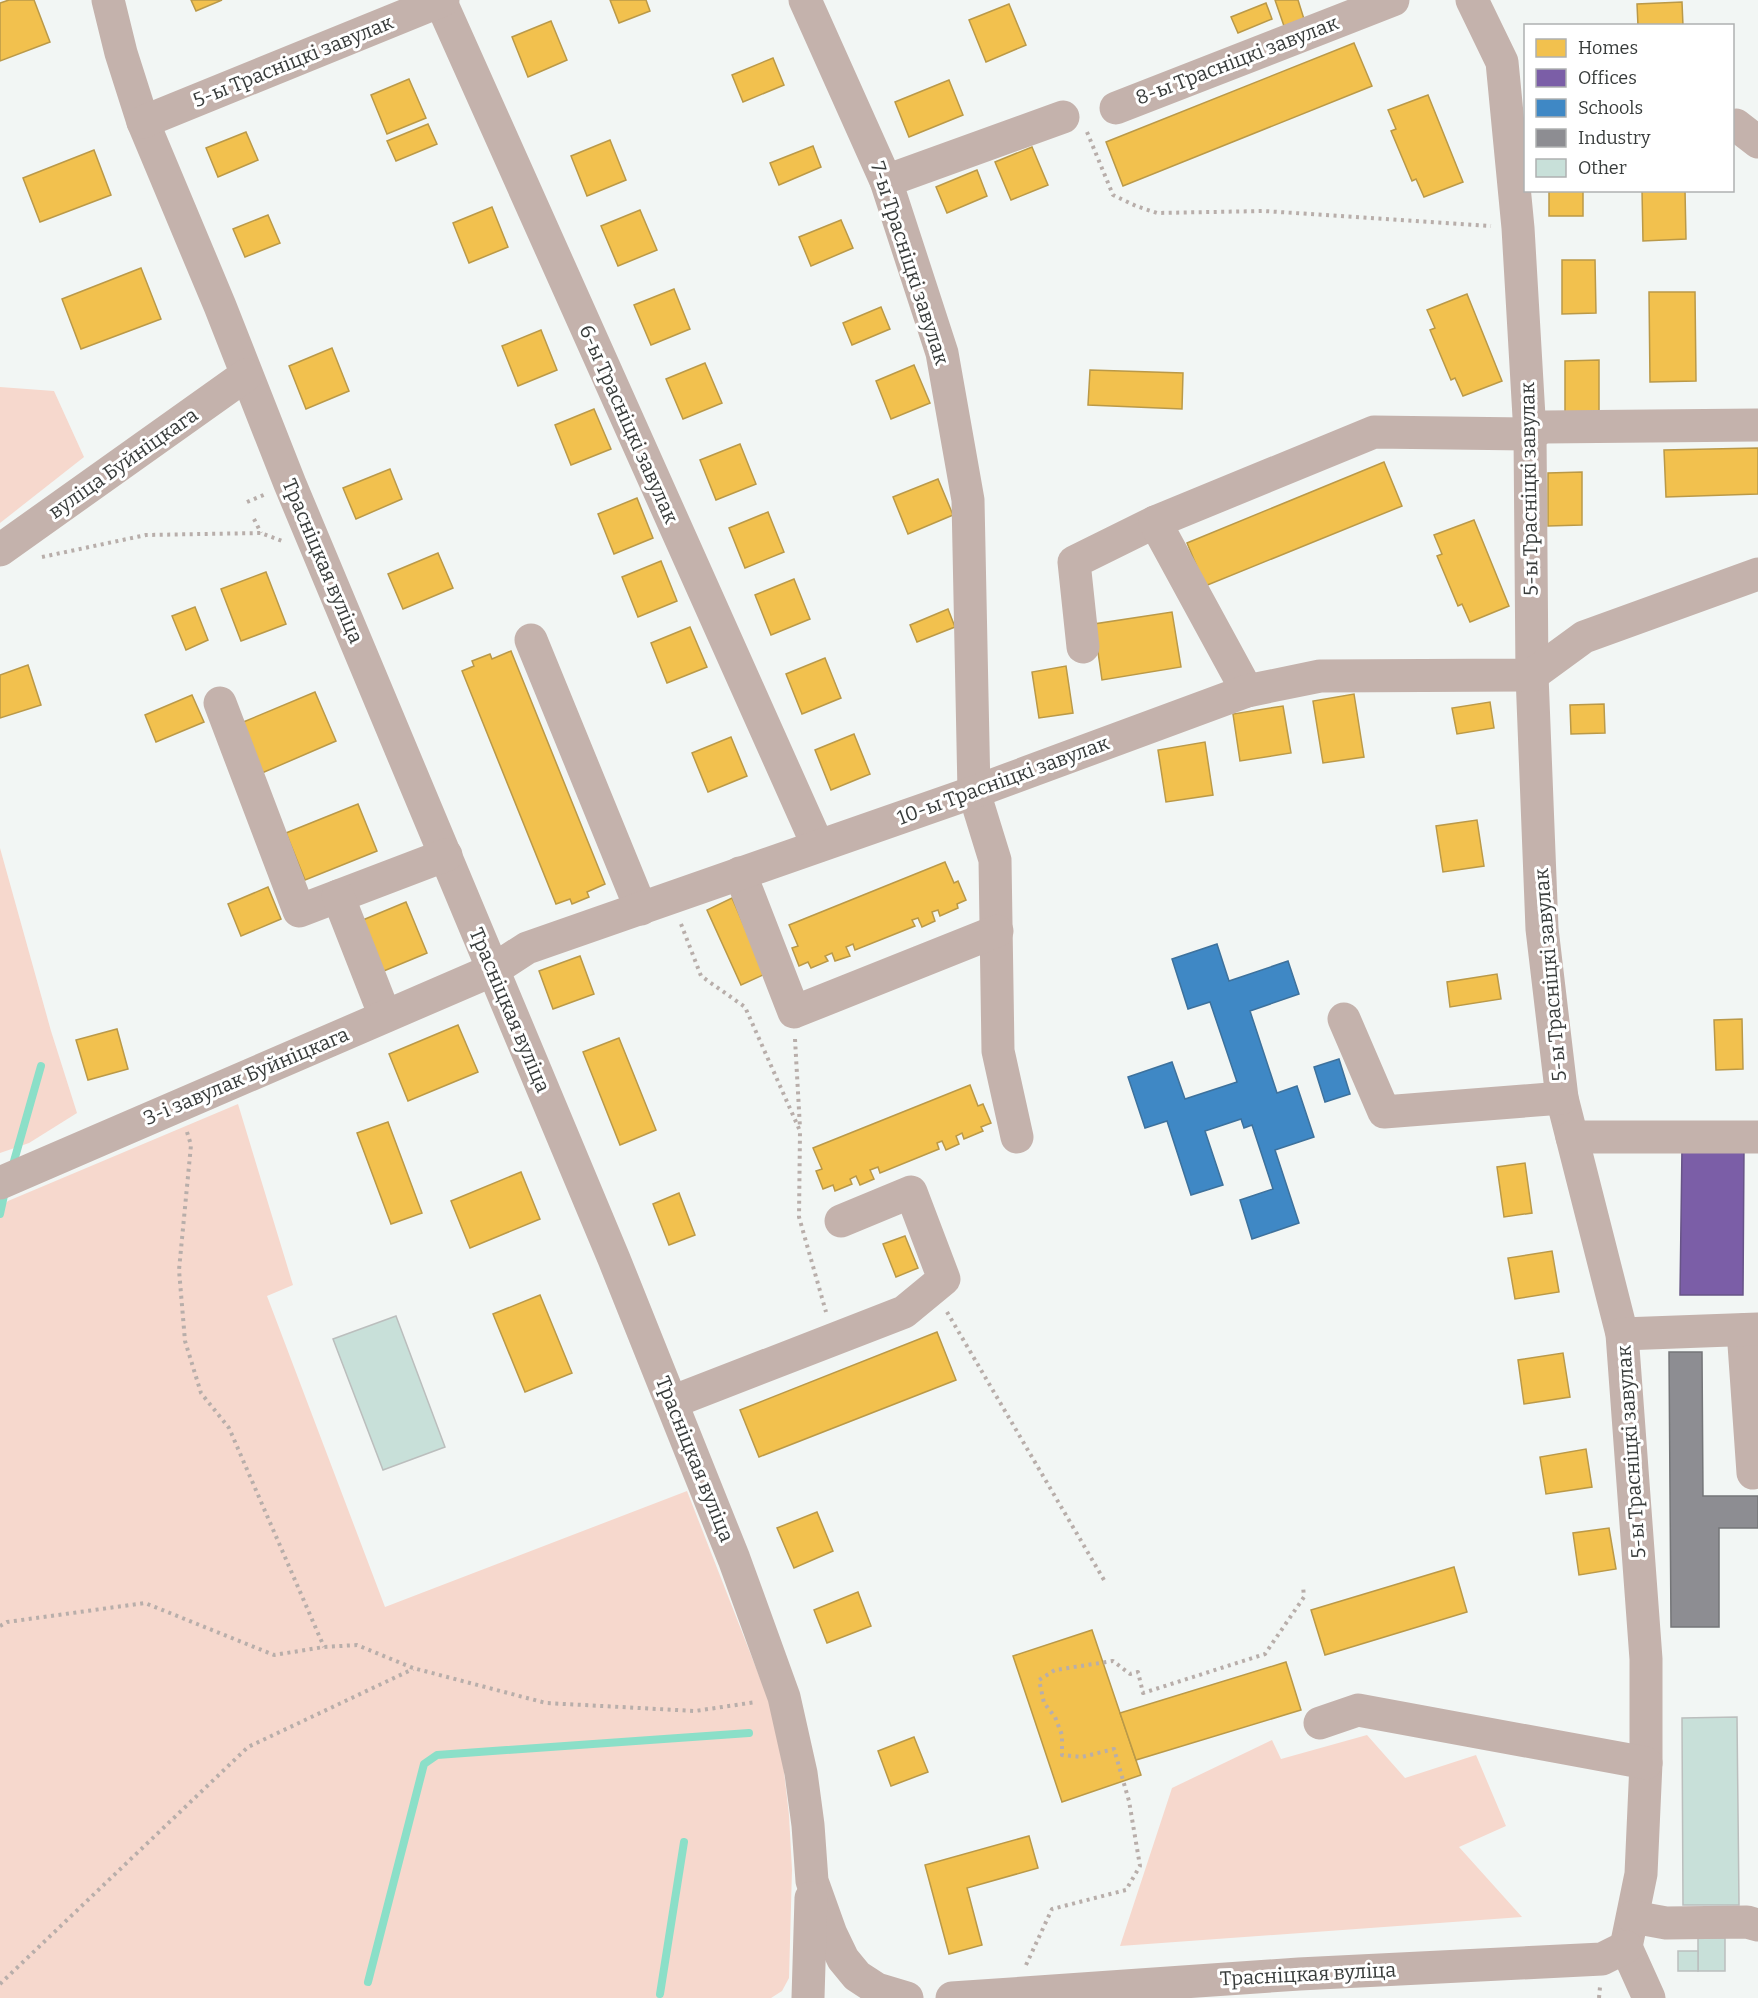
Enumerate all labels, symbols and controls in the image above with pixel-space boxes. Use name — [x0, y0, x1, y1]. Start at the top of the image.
street label: 5-ы Трасніцкі завулак — [189, 10, 397, 112]
street label: 8-ы Трасніцкі завулак — [1132, 10, 1342, 110]
legend — [1524, 24, 1734, 192]
text: Homes — [1578, 37, 1638, 59]
text: Offices — [1578, 67, 1637, 89]
text: Schools — [1578, 97, 1643, 119]
text: Industry — [1578, 127, 1651, 149]
text: Other — [1578, 157, 1627, 179]
street label: 7-ы Трасніцкі завулак — [866, 158, 954, 368]
street label: 6-ы Трасніцкі завулак — [574, 321, 684, 527]
street label: 5-ы Трасніцкі завулак — [1515, 382, 1543, 596]
street label: вуліца Буйніцкага — [44, 402, 202, 524]
street label: Трасніцкая вуліца — [277, 475, 369, 647]
street label: 10-ы Трасніцкі завулак — [894, 730, 1113, 830]
street label: 5-ы Трасніцкі завулак — [1529, 867, 1571, 1083]
street label: Трасніцкая вуліца — [464, 924, 556, 1096]
street label: 3-і завулак Буйніцкага — [140, 1022, 352, 1130]
street label: 5-ы Трасніцкі завулак — [1612, 1344, 1650, 1559]
street label: Трасніцкая вуліца — [651, 1373, 739, 1545]
street label: Трасніцкая вуліца — [1219, 1957, 1397, 1991]

